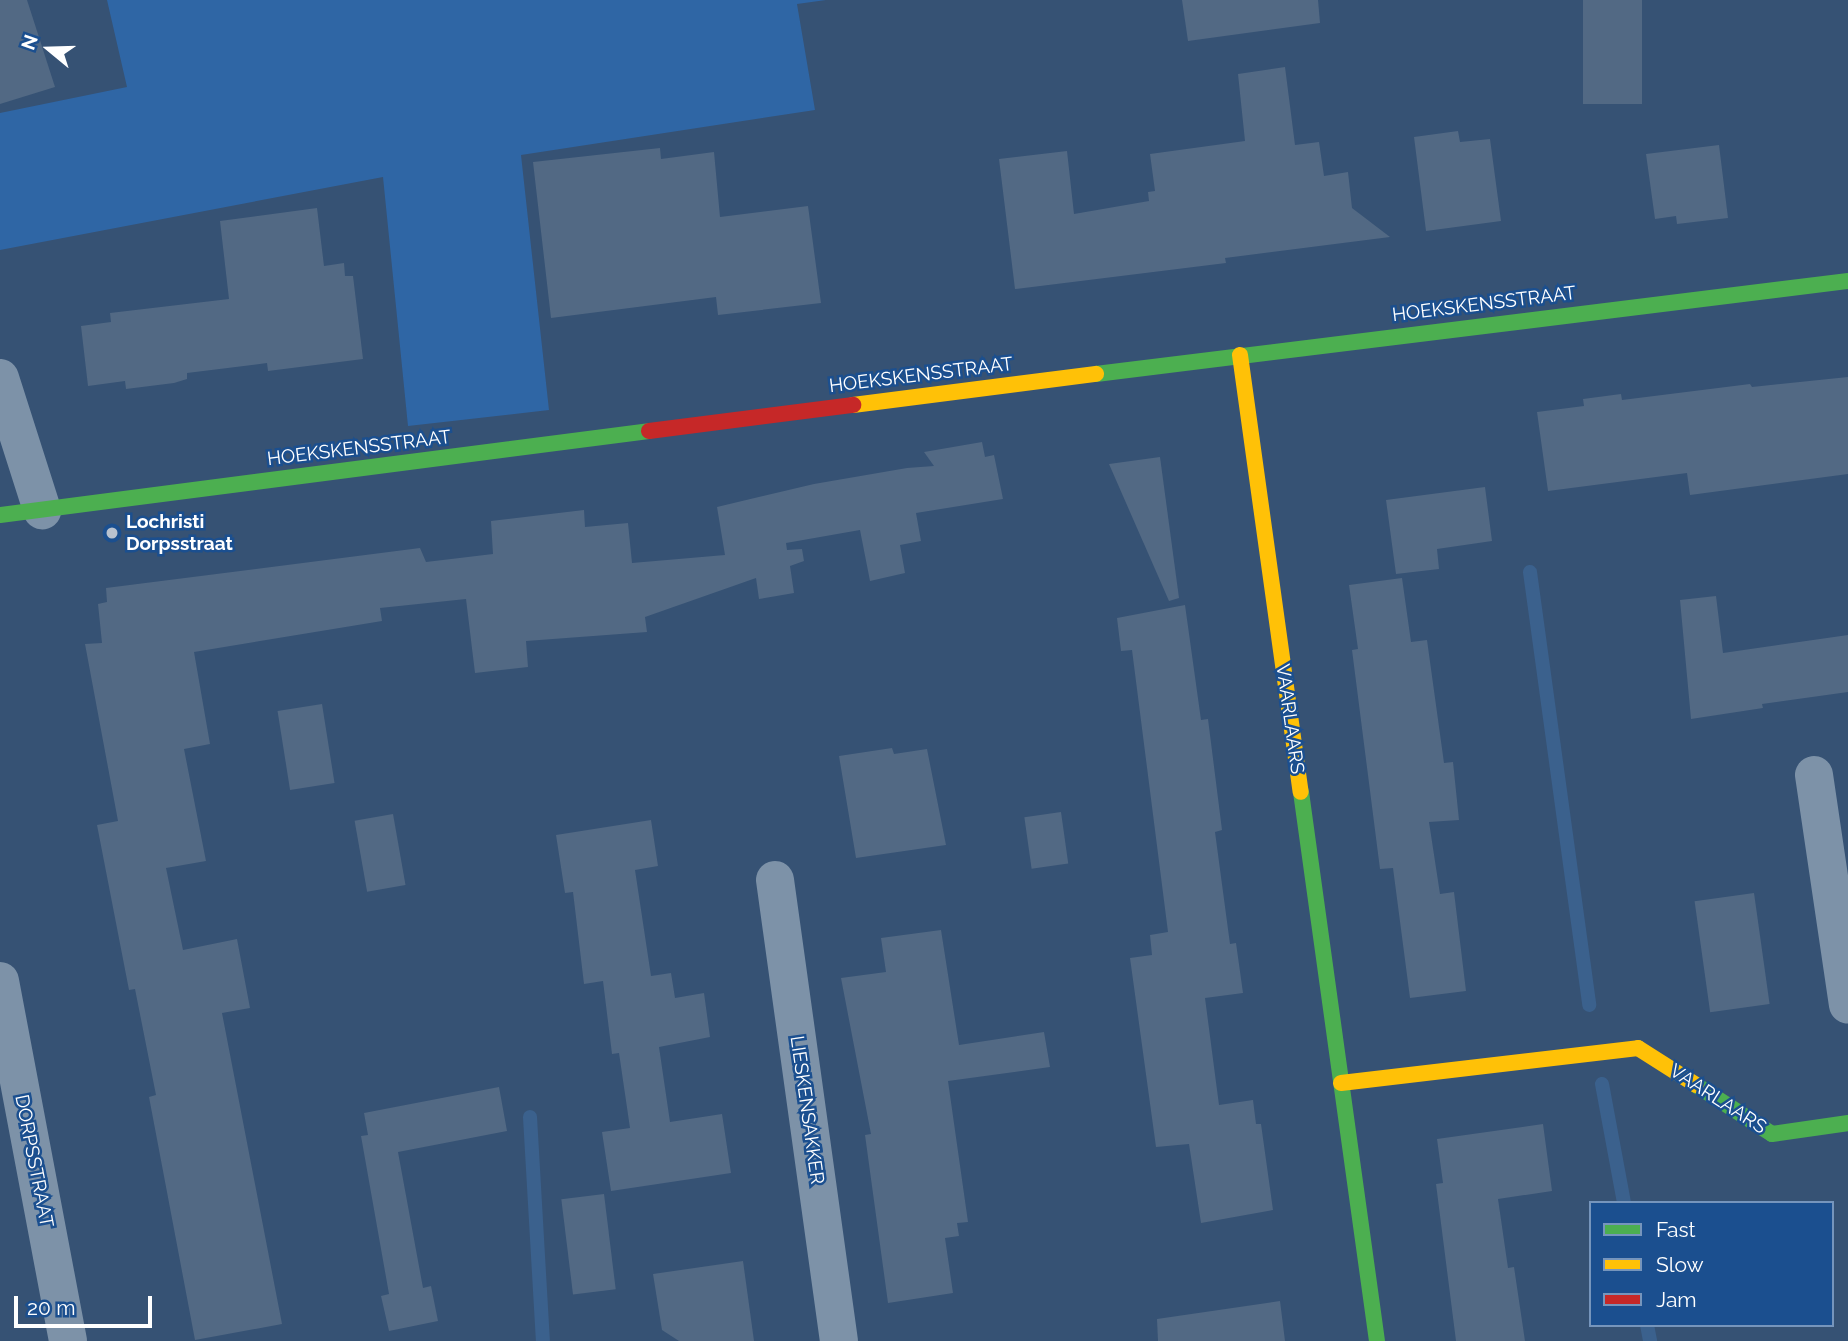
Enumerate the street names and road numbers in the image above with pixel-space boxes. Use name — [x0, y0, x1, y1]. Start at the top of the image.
street label: HOEKSKENSSTRAAT — [1391, 281, 1577, 327]
street label: HOEKSKENSSTRAAT — [828, 352, 1014, 398]
street label: HOEKSKENSSTRAAT — [266, 425, 452, 471]
street label: VAARLAARS — [1271, 663, 1309, 775]
street label: LIESKENSAKKER — [785, 1034, 829, 1186]
street label: VAARLAARS — [1665, 1059, 1771, 1139]
street label: DORPSSTRAAT — [10, 1093, 58, 1229]

